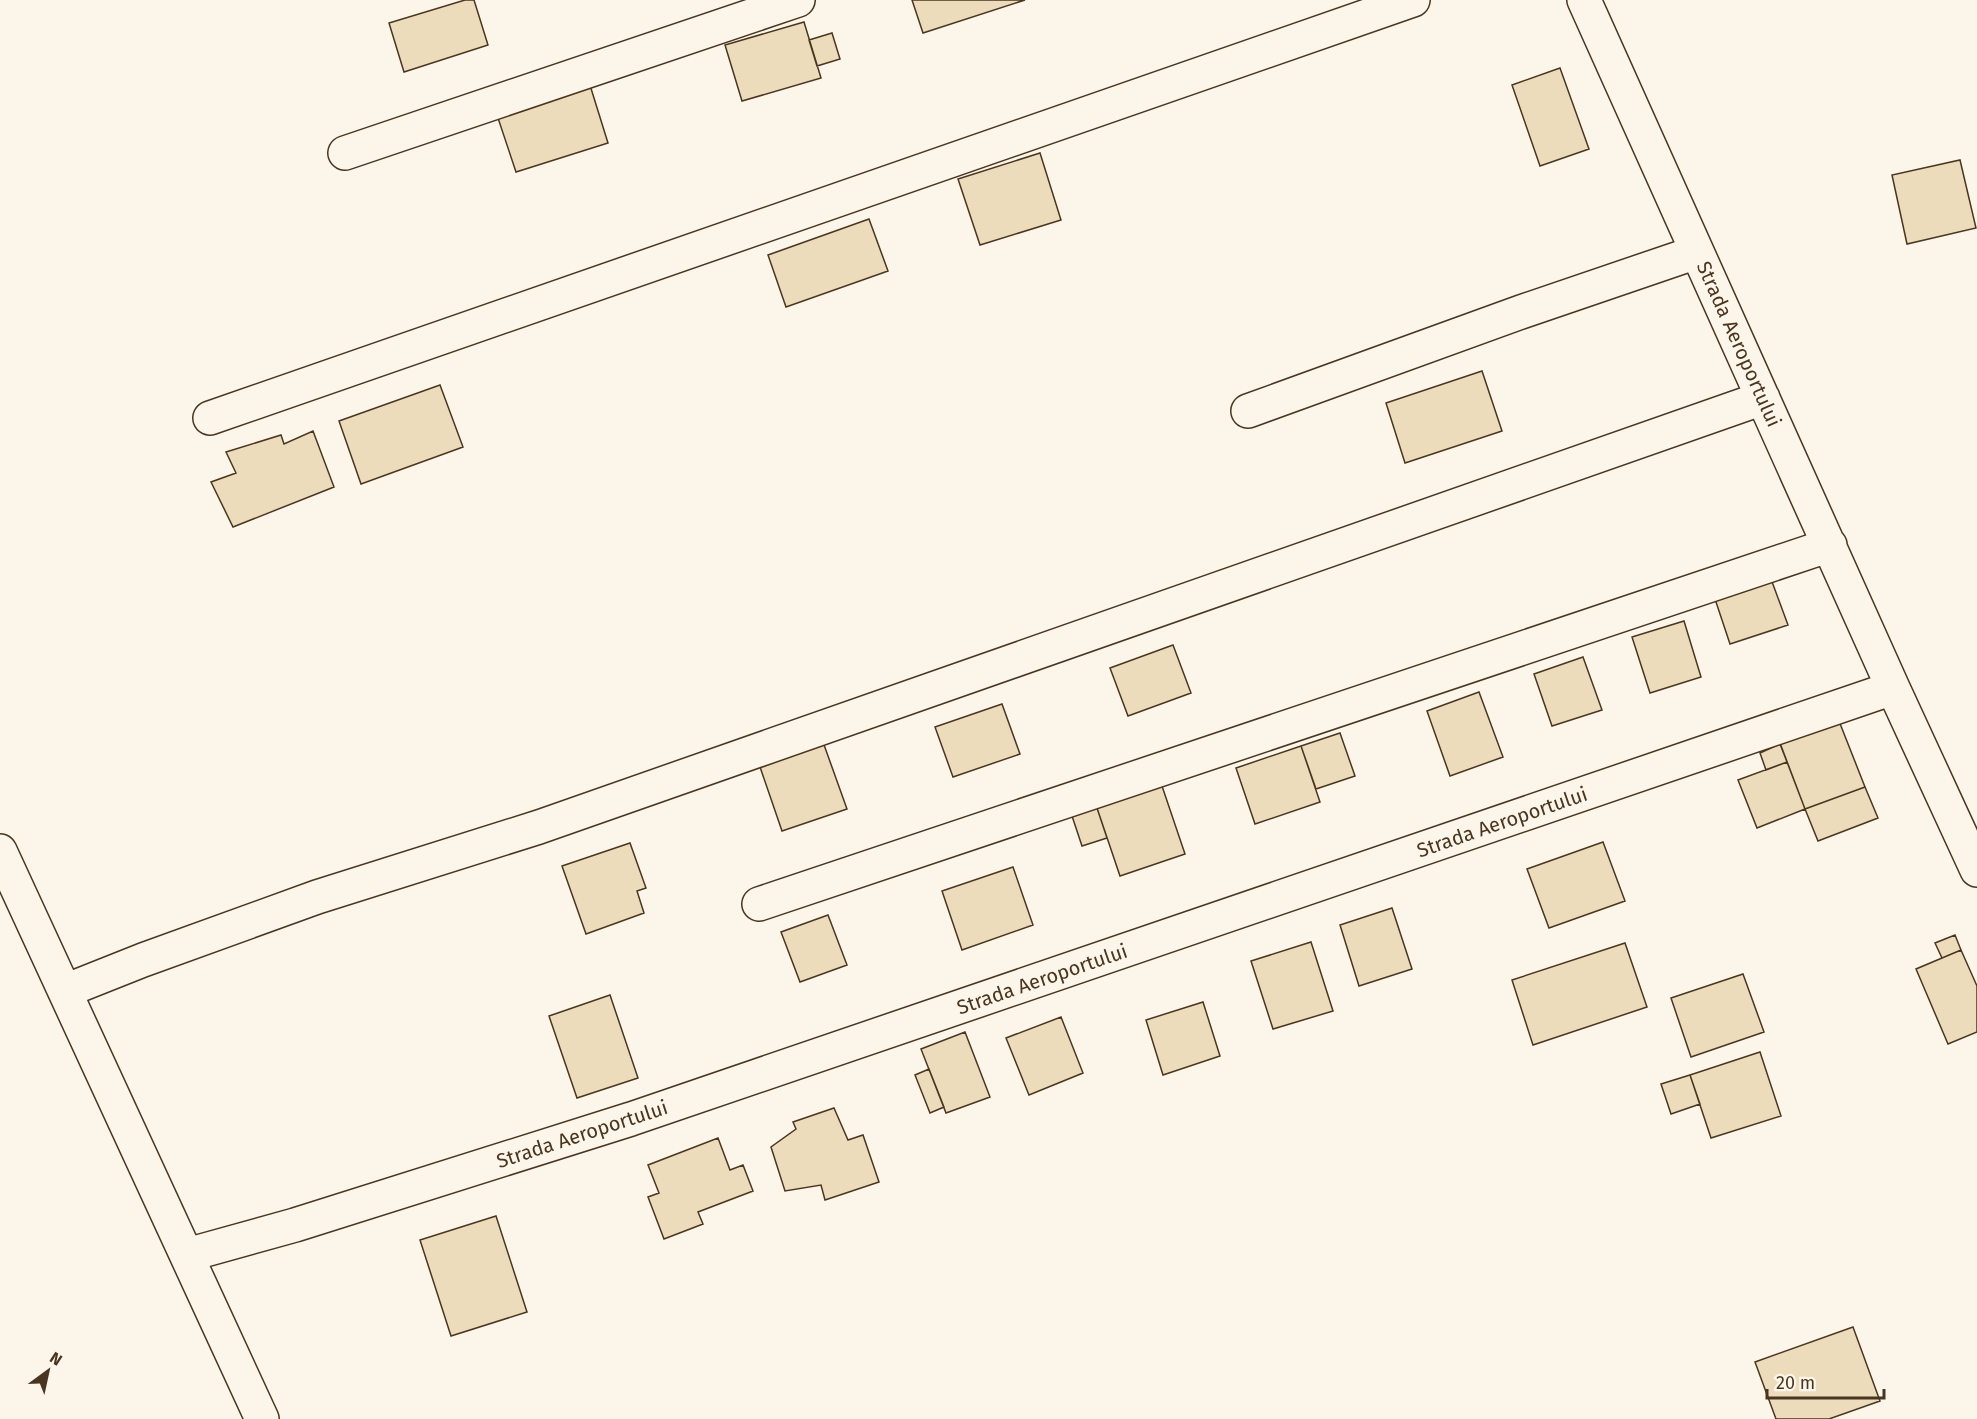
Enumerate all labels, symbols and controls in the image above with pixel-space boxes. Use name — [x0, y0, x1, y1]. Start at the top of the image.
street label: Strada Aeroportului — [1692, 258, 1786, 430]
street label: Strada Aeroportului — [1414, 782, 1590, 862]
street label: Strada Aeroportului — [954, 939, 1130, 1019]
street label: Strada Aeroportului — [493, 1095, 671, 1173]
north arrow — [18, 1341, 78, 1401]
text: N — [46, 1348, 66, 1370]
scale bar — [1767, 1362, 1884, 1400]
text: 20 m — [1776, 1372, 1815, 1394]

